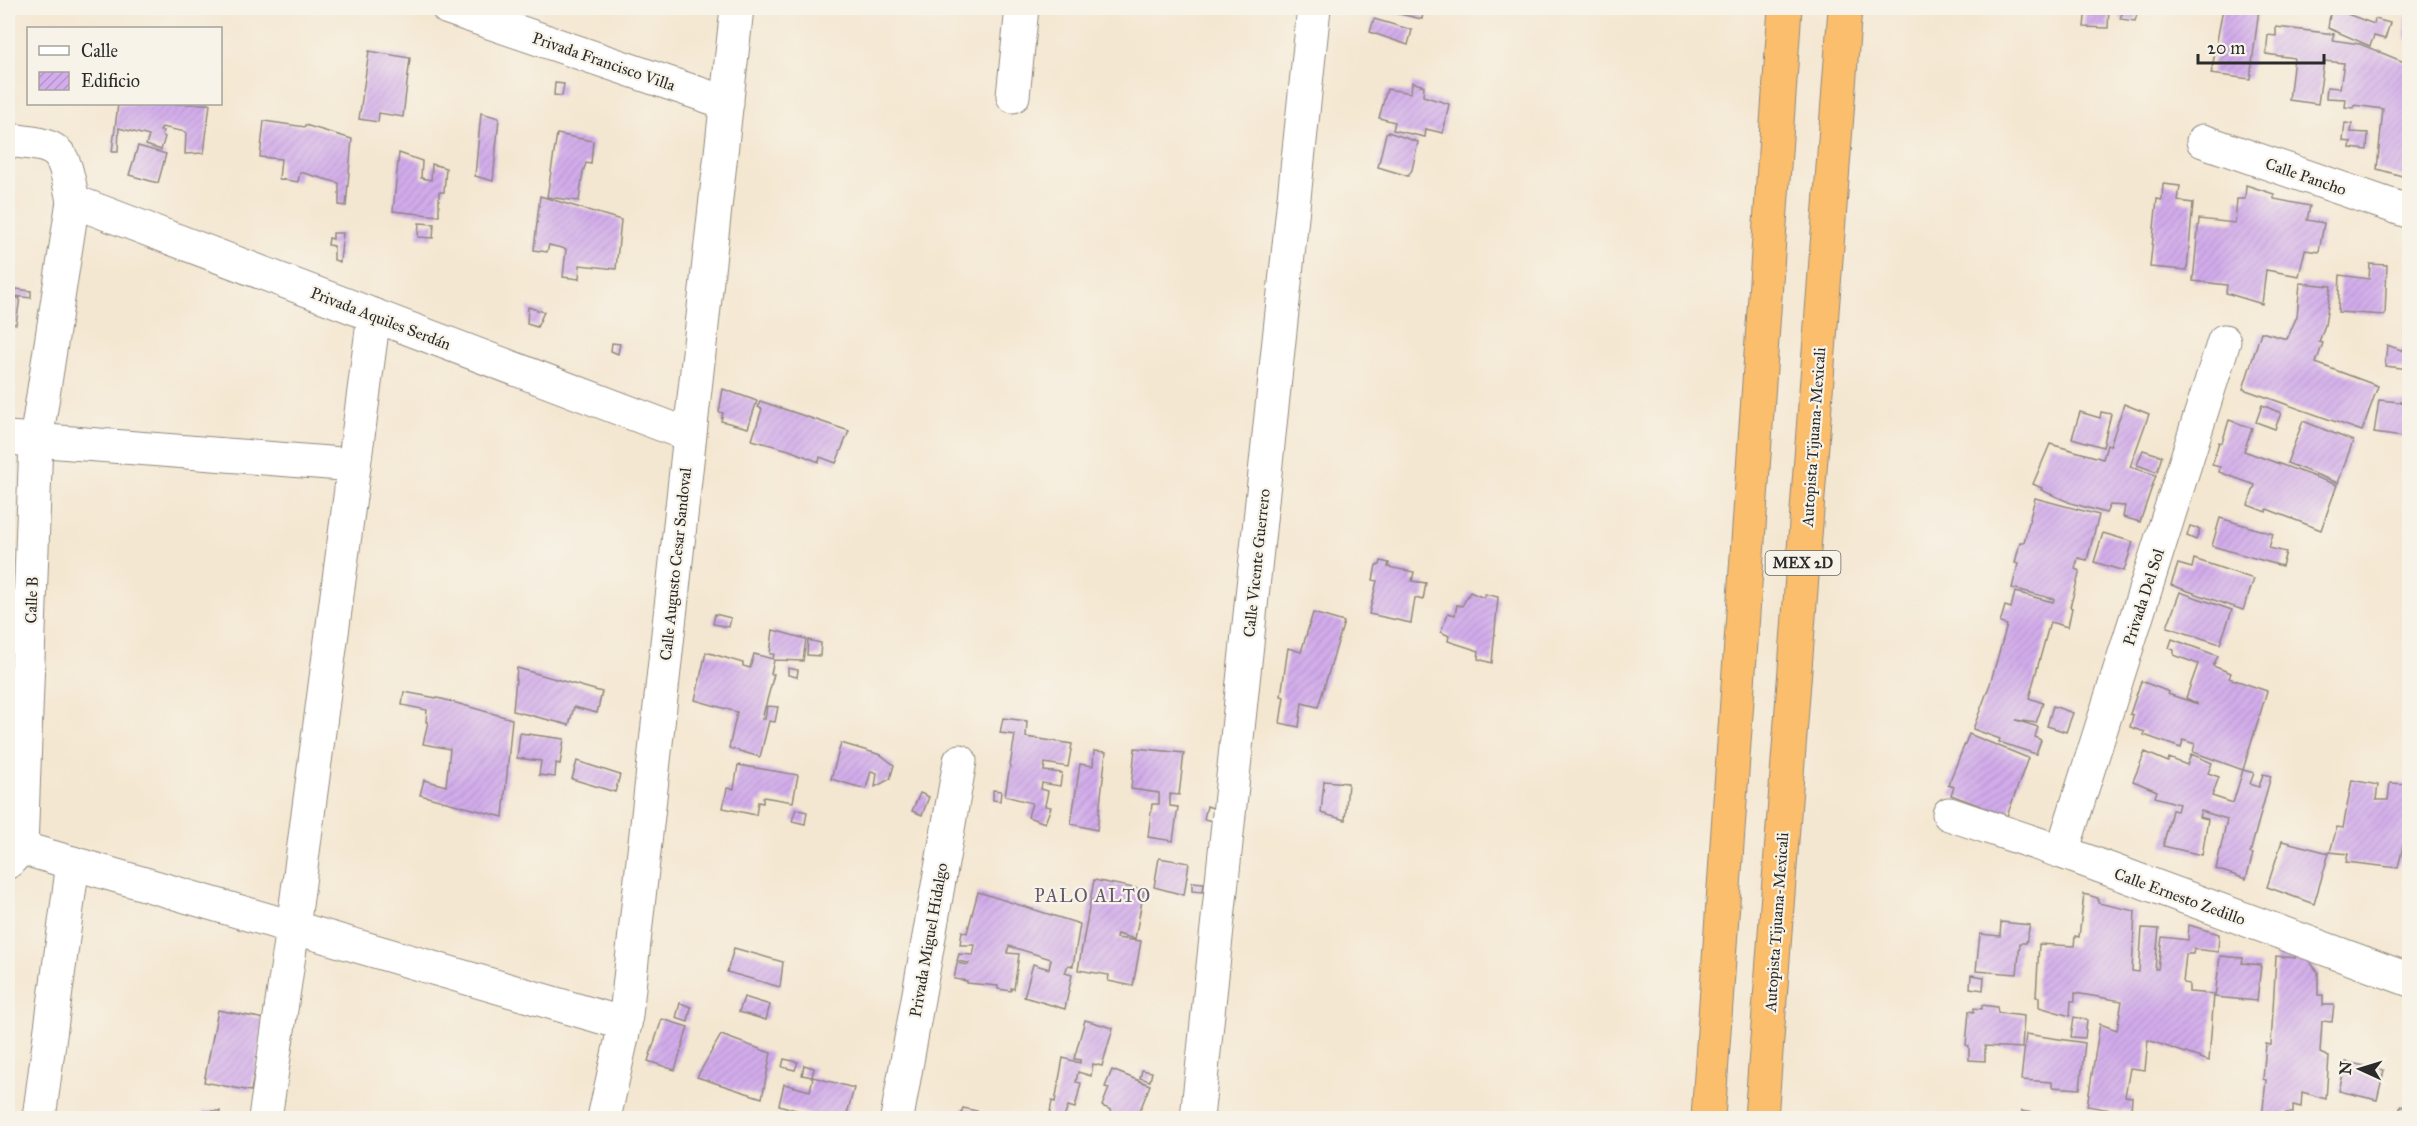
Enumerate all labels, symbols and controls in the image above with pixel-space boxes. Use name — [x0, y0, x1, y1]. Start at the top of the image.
legend — [27, 27, 222, 105]
scale bar — [2198, 27, 2324, 65]
street label: Privada Francisco Villa — [530, 28, 678, 95]
text: 20 m — [2207, 37, 2245, 59]
text: Calle — [81, 40, 118, 62]
text: Edificio — [81, 70, 140, 92]
street label: Calle Pancho — [2263, 154, 2349, 199]
street label: Privada Aquiles Serdán — [308, 283, 454, 355]
street label: Autopista Tijuana-Mexicali — [1798, 346, 1829, 529]
street label: Calle Augusto Cesar Sandoval — [656, 466, 696, 662]
street label: Calle Vicente Guerrero — [1239, 488, 1274, 638]
street label: Privada Del Sol — [2119, 546, 2168, 648]
road number: MEX 2D — [1766, 551, 1840, 575]
street label: Calle B — [21, 576, 42, 624]
street label: Autopista Tijuana-Mexicali — [1761, 831, 1792, 1014]
street label: Privada Miguel Hidalgo — [906, 861, 952, 1019]
street label: Calle Ernesto Zedillo — [2112, 864, 2248, 929]
district label: PALO ALTO — [1034, 885, 1152, 907]
north arrow — [2330, 1039, 2390, 1099]
text: N — [2336, 1060, 2356, 1075]

